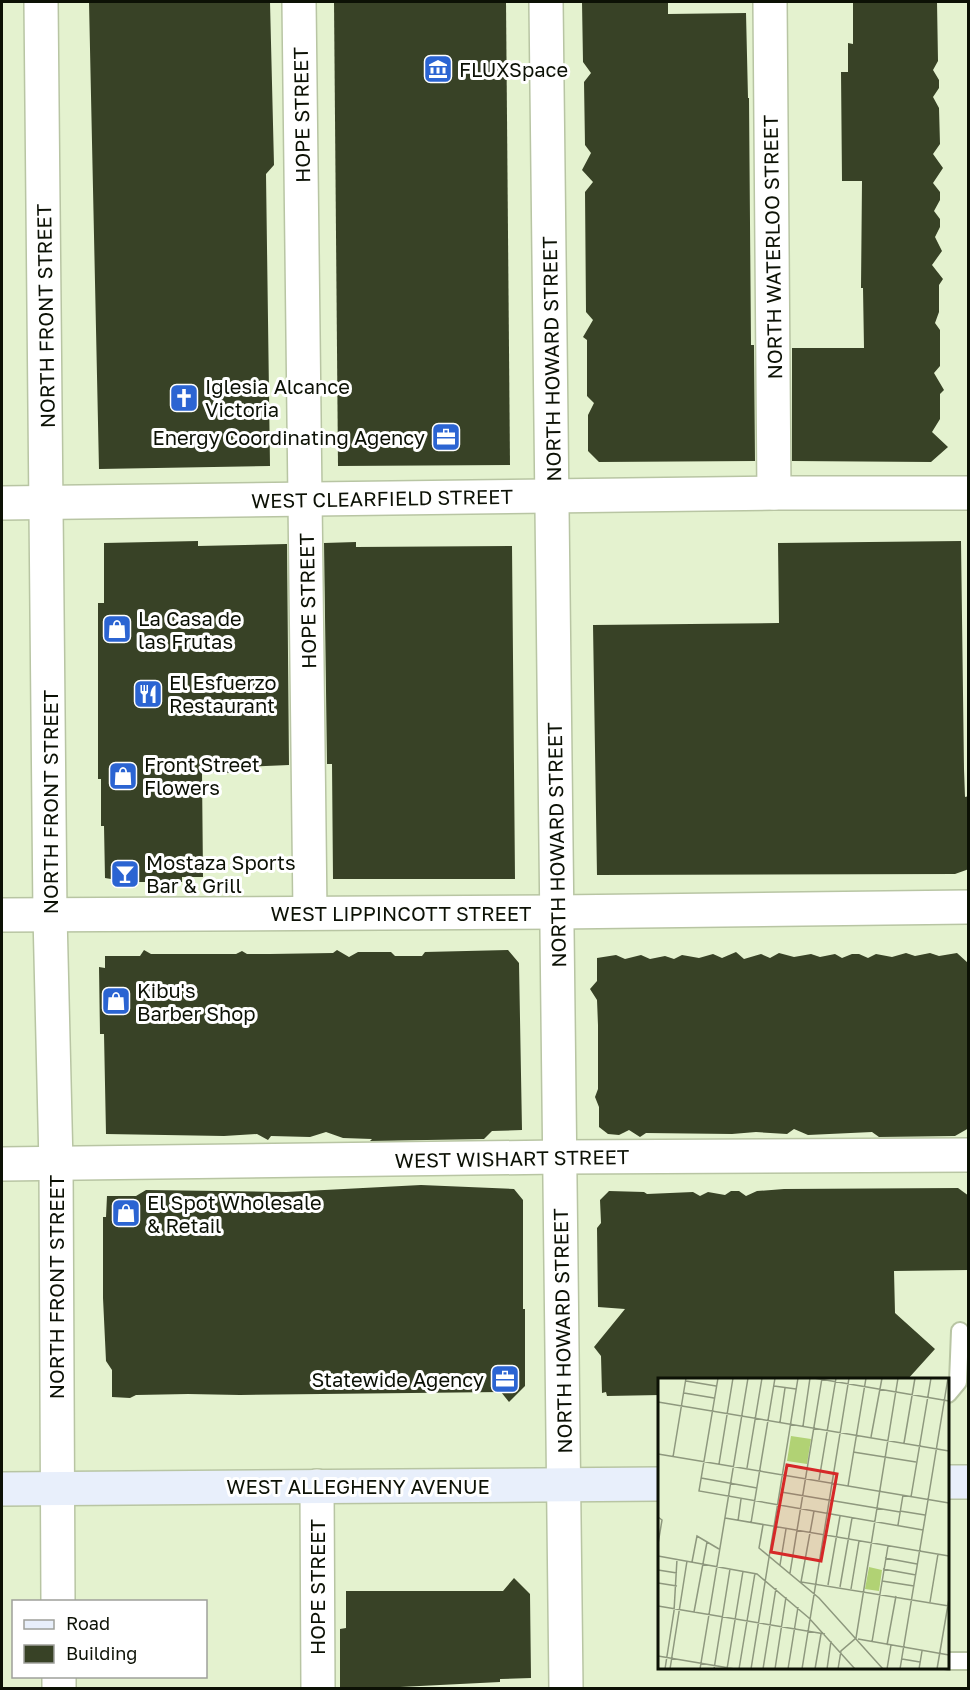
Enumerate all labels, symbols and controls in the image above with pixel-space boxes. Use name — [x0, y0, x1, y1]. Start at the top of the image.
street label: HOPE STREET — [288, 47, 314, 183]
museum icon: FLUXSpace — [422, 53, 454, 85]
place label: FLUXSpace — [459, 57, 568, 81]
street label: NORTH WATERLOO STREET — [758, 114, 786, 380]
street label: NORTH FRONT STREET — [31, 204, 59, 428]
street label: NORTH HOWARD STREET — [537, 236, 565, 482]
place label: Iglesia Alcance Victoria — [205, 374, 350, 421]
church icon: Iglesia Alcance Victoria — [168, 382, 200, 414]
office icon: Energy Coordinating Agency — [430, 421, 462, 453]
place label: Energy Coordinating Agency — [152, 425, 425, 449]
street label: WEST CLEARFIELD STREET — [251, 484, 513, 512]
street label: HOPE STREET — [294, 533, 320, 669]
place label: La Casa de las Frutas — [138, 606, 242, 653]
shop icon: La Casa de las Frutas — [101, 613, 133, 645]
place label: El Esfuerzo Restaurant — [169, 670, 277, 717]
restaurant icon: El Esfuerzo Restaurant — [132, 678, 164, 710]
street label: NORTH FRONT STREET — [38, 690, 62, 914]
street label: NORTH HOWARD STREET — [542, 722, 570, 968]
place label: Front Street Flowers — [144, 752, 260, 799]
shop icon: Front Street Flowers — [107, 760, 139, 792]
place label: Mostaza Sports Bar & Grill — [146, 850, 296, 897]
bar icon: Mostaza Sports Bar & Grill — [109, 858, 141, 890]
street label: WEST LIPPINCOTT STREET — [271, 901, 531, 925]
place label: Kibu's Barber Shop — [137, 978, 256, 1025]
shop icon: Kibu's Barber Shop — [100, 985, 132, 1017]
street label: WEST WISHART STREET — [394, 1144, 630, 1172]
street label: NORTH FRONT STREET — [44, 1175, 68, 1399]
place label: El Spot Wholesale & Retail — [147, 1190, 322, 1237]
shop icon: El Spot Wholesale & Retail — [110, 1197, 142, 1229]
street label: NORTH HOWARD STREET — [548, 1208, 576, 1454]
office icon: Statewide Agency — [489, 1363, 521, 1395]
place label: Statewide Agency — [312, 1367, 484, 1391]
inset map — [658, 1378, 949, 1669]
street label: WEST ALLEGHENY AVENUE — [226, 1474, 490, 1498]
street label: HOPE STREET — [305, 1519, 329, 1655]
legend — [12, 1600, 207, 1678]
text: Road — [66, 1612, 110, 1634]
text: Building — [66, 1642, 137, 1664]

